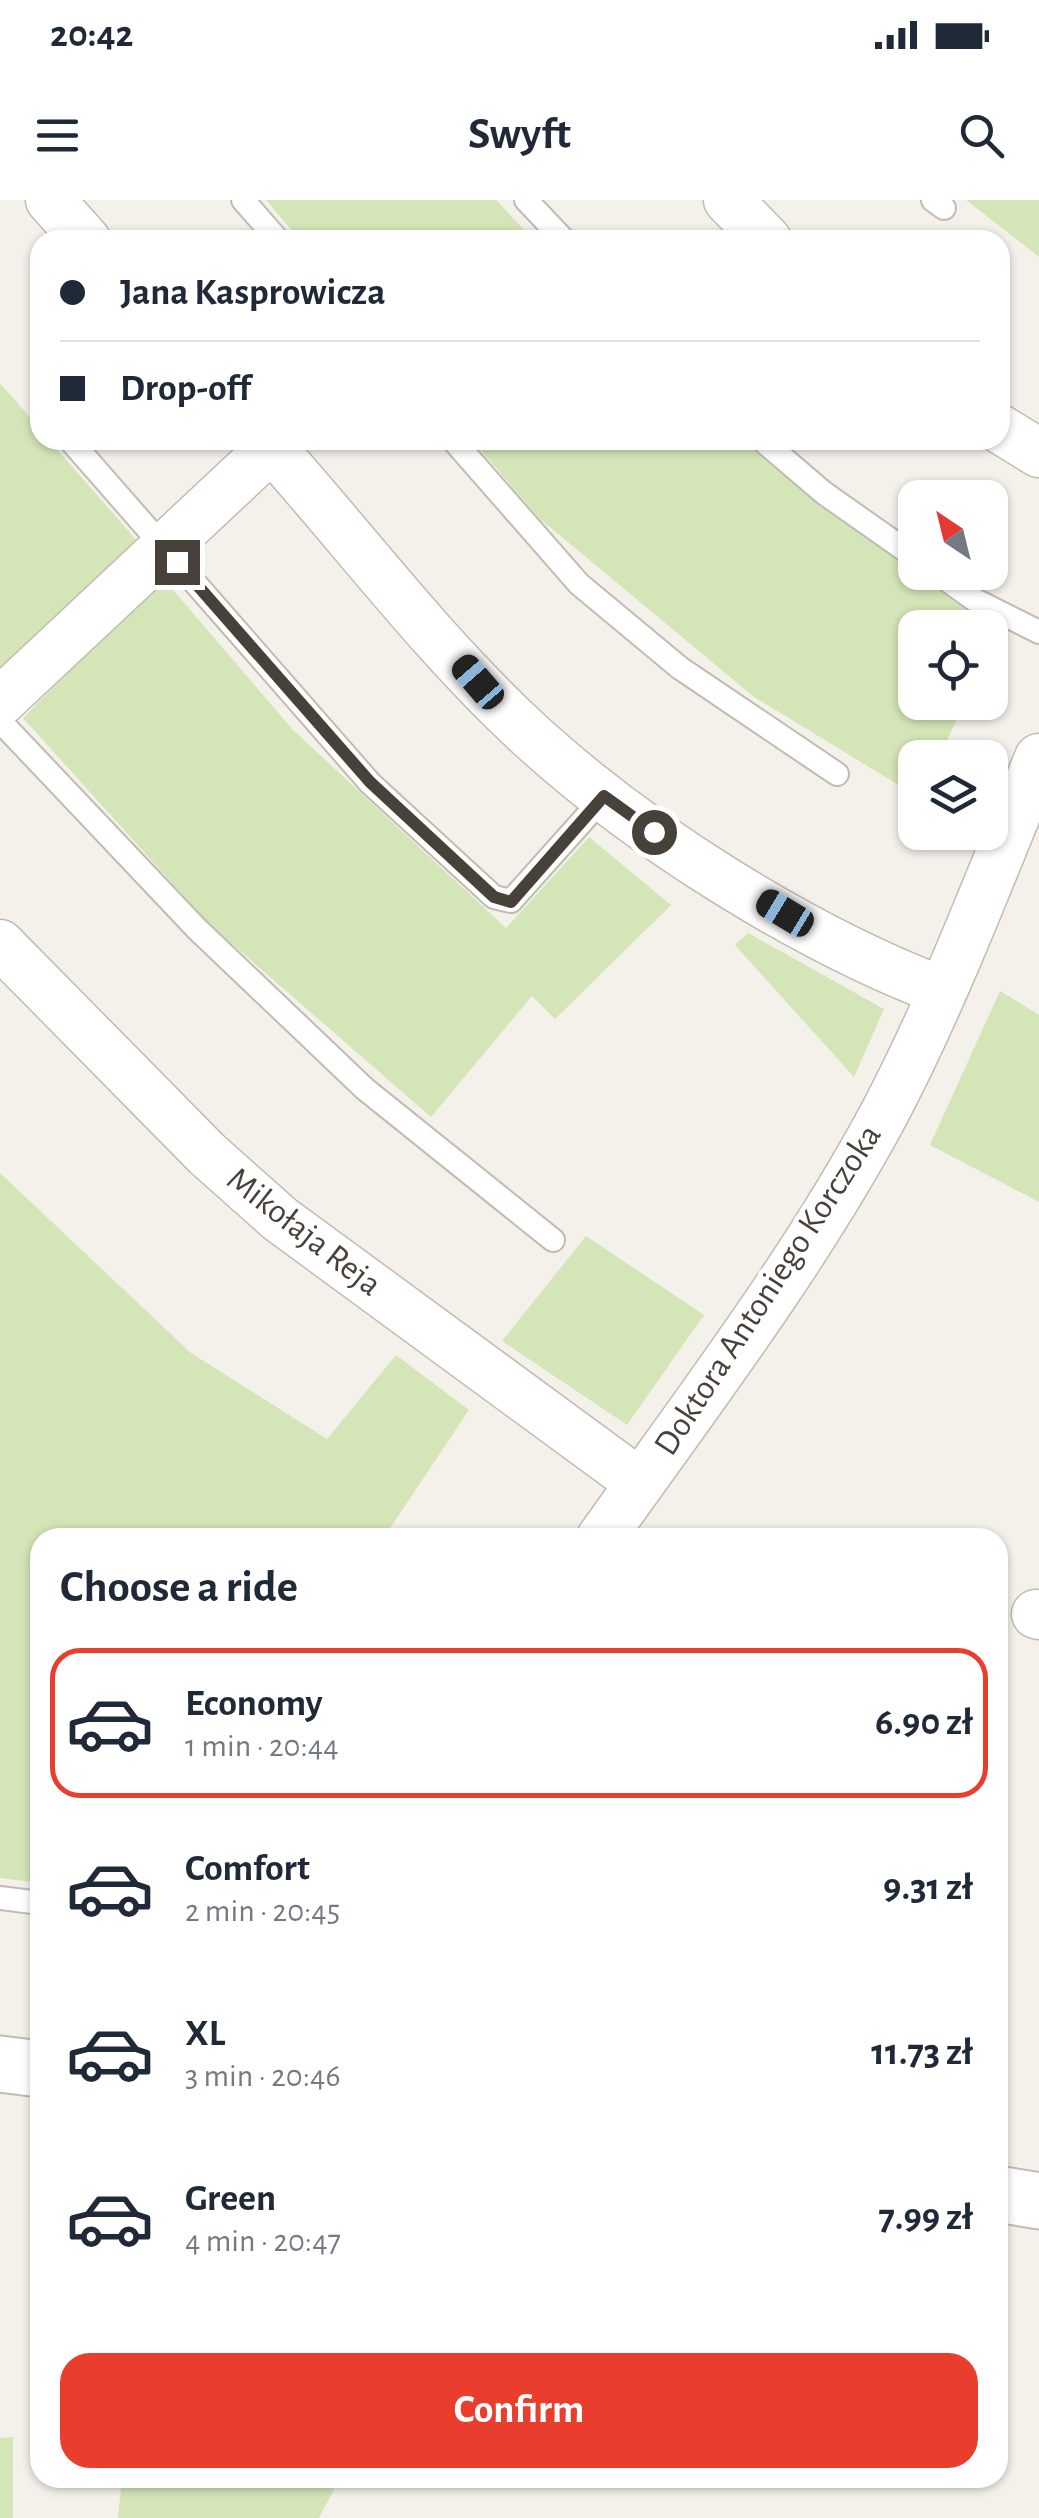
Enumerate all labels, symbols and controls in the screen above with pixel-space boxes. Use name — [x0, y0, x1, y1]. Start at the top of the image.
text: 20:42 — [50, 16, 133, 54]
icon: menu — [30, 108, 85, 163]
icon: search — [954, 108, 1009, 163]
text: Swyft — [468, 112, 571, 157]
text: Jana Kasprowicza — [120, 274, 385, 312]
text: Drop-off — [120, 370, 251, 408]
north arrow — [898, 480, 1008, 590]
map controls — [898, 480, 1008, 850]
route end — [155, 540, 200, 585]
button: locate — [898, 610, 1008, 720]
car — [447, 650, 509, 714]
button: layers — [898, 740, 1008, 850]
route start — [632, 810, 677, 855]
car — [752, 885, 818, 941]
street label: Doktora Antoniego Korczoka — [648, 1118, 888, 1462]
street label: Mikołaja Reja — [220, 1161, 388, 1303]
text: Choose a ride — [60, 1565, 298, 1610]
icon: car — [65, 1678, 155, 1768]
text: Economy — [185, 1685, 323, 1723]
text: 6.90 zł — [875, 1704, 973, 1742]
text: 1 min · 20:44 — [185, 1730, 339, 1762]
icon: car — [65, 1843, 155, 1933]
text: Comfort — [185, 1850, 310, 1888]
text: 9.31 zł — [883, 1869, 973, 1907]
text: 2 min · 20:45 — [185, 1895, 340, 1927]
icon: car — [65, 2008, 155, 2098]
text: XL — [185, 2015, 225, 2053]
text: 11.73 zł — [871, 2034, 973, 2072]
text: 3 min · 20:46 — [185, 2060, 340, 2092]
icon: car — [65, 2173, 155, 2263]
text: Green — [185, 2180, 276, 2218]
text: 7.99 zł — [878, 2199, 973, 2237]
text: 4 min · 20:47 — [185, 2225, 341, 2257]
button: Confirm — [60, 2353, 978, 2468]

